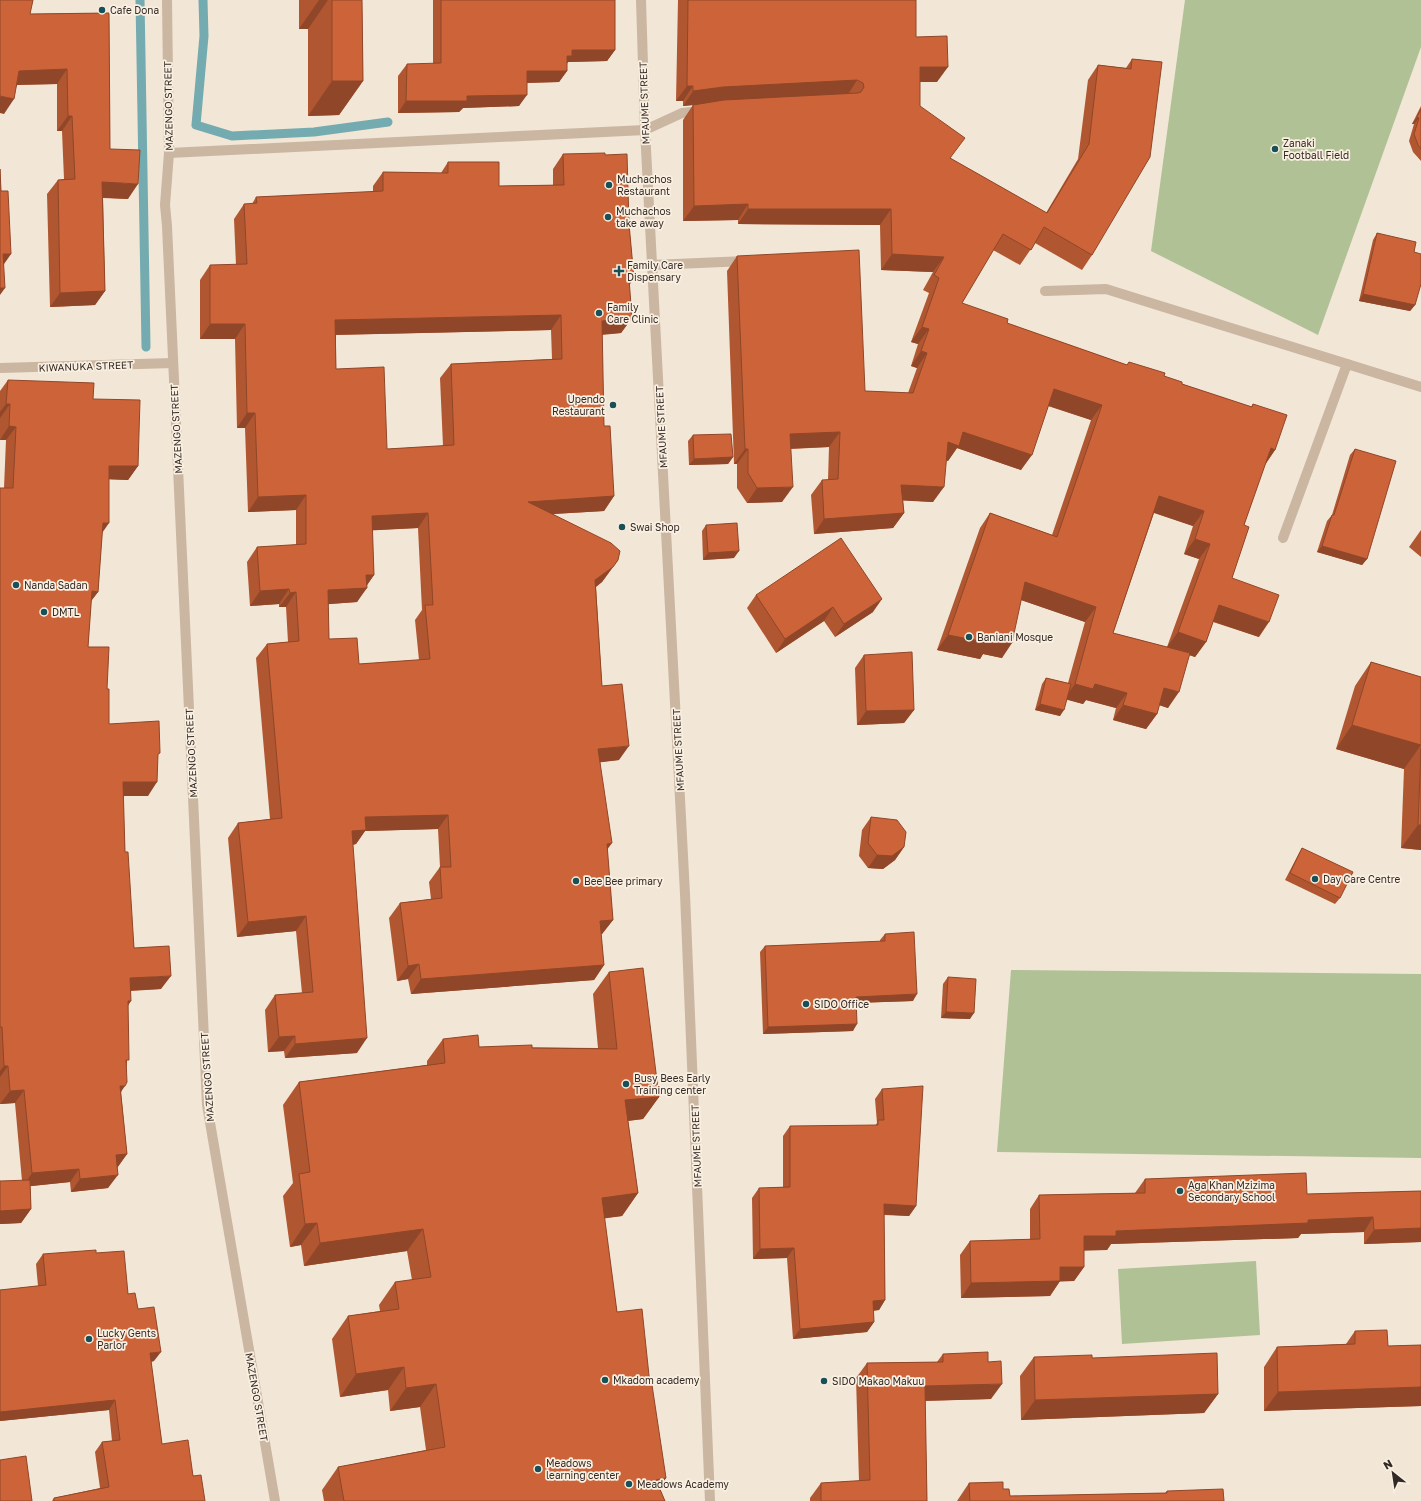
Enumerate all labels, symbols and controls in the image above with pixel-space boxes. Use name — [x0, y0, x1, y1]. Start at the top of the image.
place label: Cafe Dona — [110, 4, 159, 16]
marker: Cafe Dona — [97, 5, 107, 15]
street label: MAZENGO STREET — [161, 61, 175, 151]
street label: MFAUME STREET — [637, 61, 651, 145]
place label: Zanaki Football Field — [1283, 137, 1349, 161]
marker: Zanaki Football Field — [1270, 144, 1280, 154]
place label: Muchachos Restaurant — [617, 173, 672, 197]
marker: Muchachos Restaurant — [604, 180, 614, 190]
place label: Muchachos take away — [616, 205, 671, 229]
marker: Muchachos take away — [603, 212, 613, 222]
place label: Family Care Dispensary — [627, 259, 683, 283]
marker: Family Care Dispensary — [614, 266, 624, 276]
place label: Family Care Clinic — [607, 301, 659, 325]
marker: Family Care Clinic — [594, 308, 604, 318]
street label: KIWANUKA STREET — [38, 358, 134, 374]
street label: MAZENGO STREET — [168, 384, 184, 474]
street label: MFAUME STREET — [653, 385, 669, 469]
place label: Upendo Restaurant — [552, 393, 605, 417]
marker: Upendo Restaurant — [608, 400, 618, 410]
place label: Swai Shop — [630, 521, 680, 533]
marker: Swai Shop — [617, 522, 627, 532]
place label: Nanda Sadan — [24, 579, 88, 591]
marker: Nanda Sadan — [11, 580, 21, 590]
place label: DMTL — [52, 606, 80, 618]
marker: DMTL — [39, 607, 49, 617]
place label: Baniani Mosque — [977, 631, 1053, 643]
marker: Baniani Mosque — [964, 632, 974, 642]
street label: MAZENGO STREET — [183, 708, 199, 798]
street label: MFAUME STREET — [670, 708, 686, 792]
place label: Day Care Centre — [1323, 873, 1401, 885]
marker: Day Care Centre — [1310, 874, 1320, 884]
place label: Bee Bee primary — [584, 875, 663, 887]
marker: Bee Bee primary — [571, 876, 581, 886]
place label: SIDO Office — [814, 998, 869, 1010]
marker: SIDO Office — [801, 999, 811, 1009]
street label: MAZENGO STREET — [198, 1032, 216, 1122]
place label: Busy Bees Early Training center — [634, 1072, 711, 1096]
marker: Busy Bees Early Training center — [621, 1079, 631, 1089]
street label: MFAUME STREET — [689, 1104, 703, 1188]
place label: Aga Khan Mzizima Secondary School — [1188, 1179, 1275, 1203]
marker: Aga Khan Mzizima Secondary School — [1175, 1186, 1185, 1196]
place label: Lucky Gents Parlor — [97, 1327, 156, 1351]
marker: Lucky Gents Parlor — [84, 1334, 94, 1344]
street label: MAZENGO STREET — [243, 1352, 271, 1442]
place label: Mkadom academy — [613, 1374, 700, 1386]
marker: Mkadom academy — [600, 1375, 610, 1385]
place label: SIDO Makao Makuu — [832, 1375, 924, 1387]
marker: SIDO Makao Makuu — [819, 1376, 829, 1386]
north arrow — [1373, 1453, 1413, 1493]
text: N — [1381, 1456, 1395, 1472]
place label: Meadows learning center — [546, 1457, 619, 1481]
marker: Meadows learning center — [533, 1464, 543, 1474]
place label: Meadows Academy — [637, 1478, 729, 1490]
marker: Meadows Academy — [624, 1479, 634, 1489]

